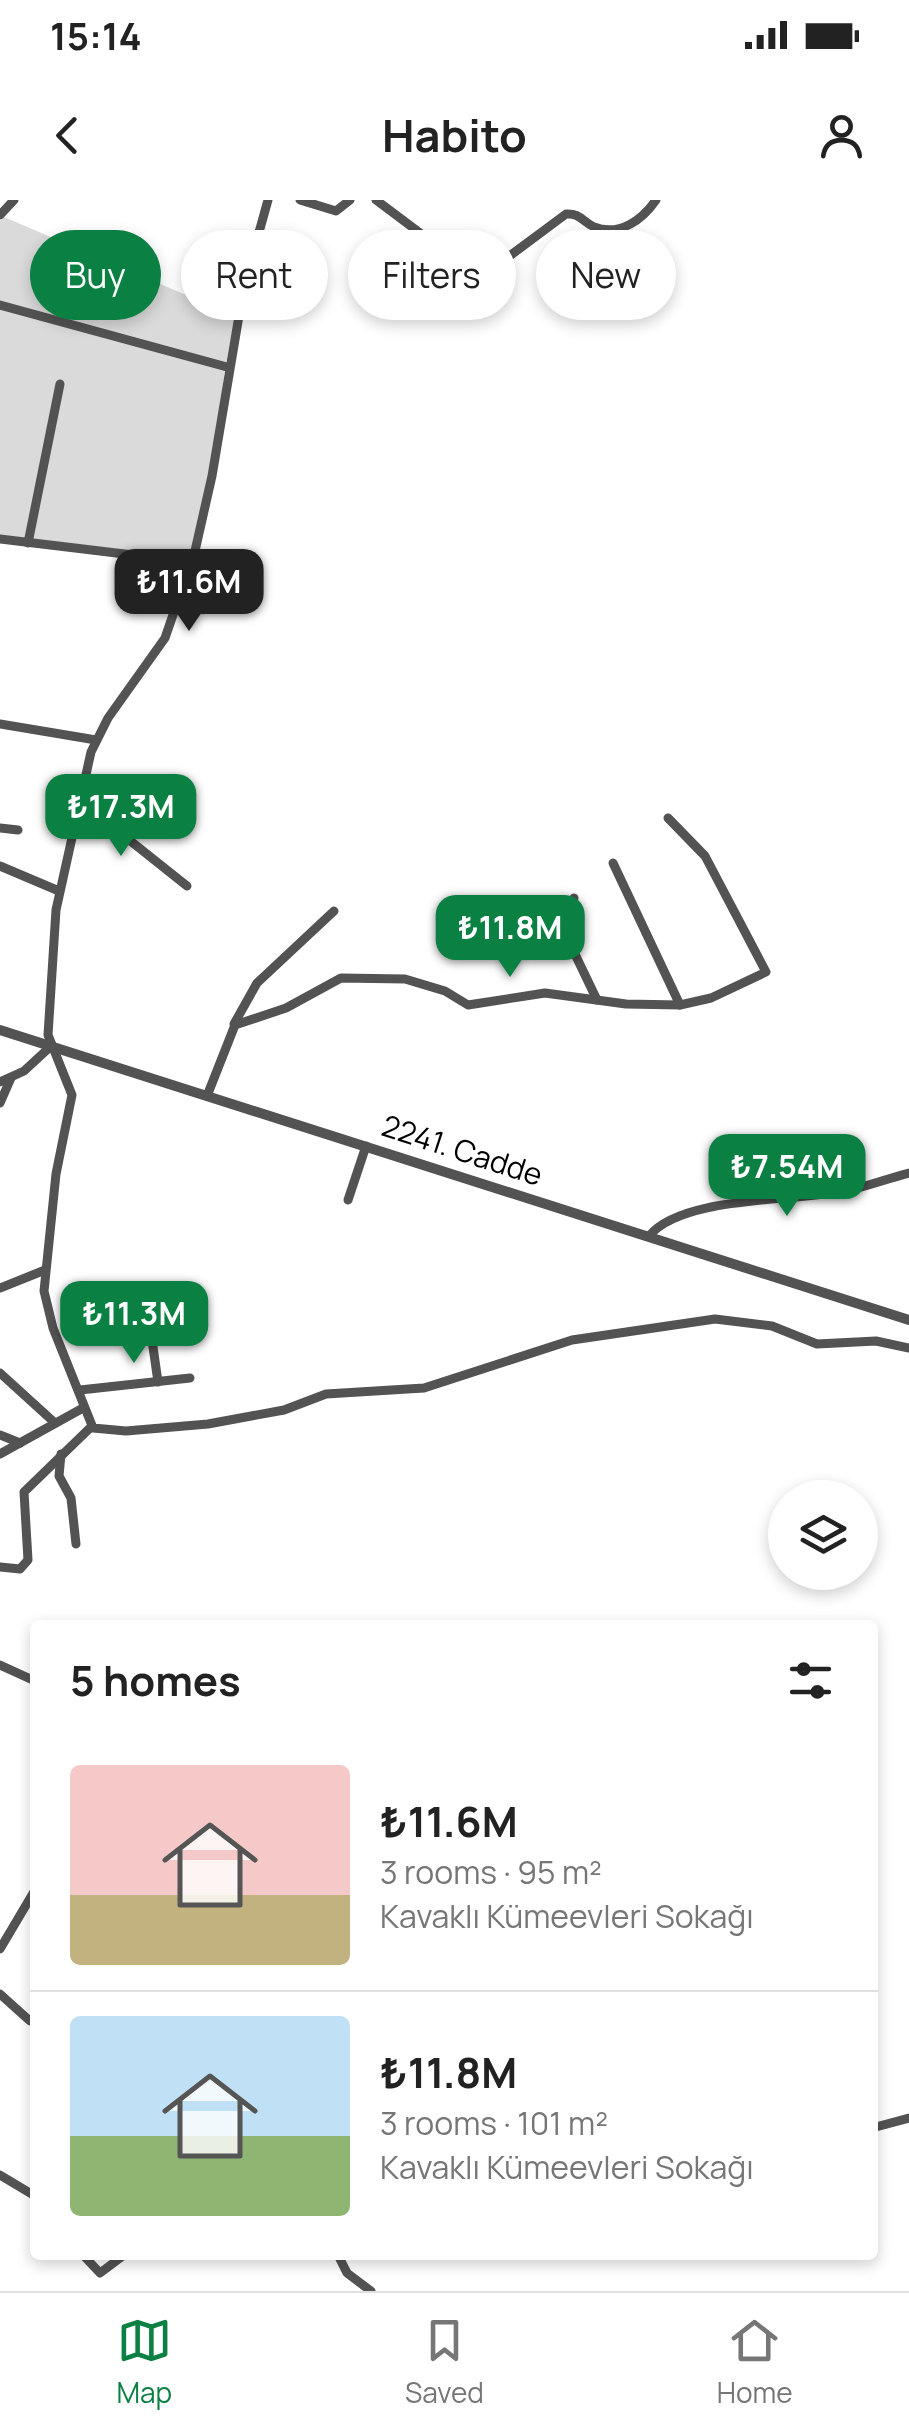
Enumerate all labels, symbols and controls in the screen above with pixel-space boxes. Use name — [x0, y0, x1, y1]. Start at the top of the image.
text: 15:14 — [50, 9, 142, 61]
text: Habito — [382, 104, 527, 166]
icon: back — [40, 108, 95, 163]
icon: person — [814, 108, 869, 163]
chip: Buy — [30, 230, 161, 320]
chip: Rent — [181, 230, 328, 320]
chip: Filters — [348, 230, 516, 320]
chip: New — [536, 230, 676, 320]
pin: ₺11.6M — [108, 549, 270, 634]
text: ₺11.6M — [137, 559, 241, 603]
pin: ₺17.3M — [40, 774, 202, 859]
text: ₺17.3M — [67, 784, 175, 828]
pin: ₺11.8M — [429, 895, 591, 980]
text: ₺11.8M — [458, 905, 562, 949]
street label: 2241. Cadde — [377, 1104, 548, 1195]
pin: ₺7.54M — [706, 1134, 868, 1219]
text: ₺7.54M — [731, 1144, 843, 1188]
pin: ₺11.3M — [53, 1281, 215, 1366]
text: ₺11.3M — [82, 1291, 186, 1335]
map controls — [768, 1480, 878, 1590]
button: layers — [768, 1480, 878, 1590]
text: 5 homes — [70, 1651, 241, 1709]
icon: filters — [783, 1653, 838, 1708]
text: ₺11.6M — [380, 1792, 518, 1850]
icon: home — [150, 1805, 270, 1925]
text: 3 rooms · 95 m² — [380, 1850, 602, 1894]
text: Kavaklı Kümeevleri Sokağı — [380, 1894, 754, 1938]
text: ₺11.8M — [380, 2043, 517, 2101]
icon: home — [150, 2056, 270, 2176]
text: 3 rooms · 101 m² — [380, 2101, 608, 2145]
text: Kavaklı Kümeevleri Sokağı — [380, 2145, 754, 2189]
tab: Map — [116, 2313, 172, 2411]
tab: Saved — [405, 2313, 484, 2411]
tab: Home — [717, 2313, 793, 2411]

